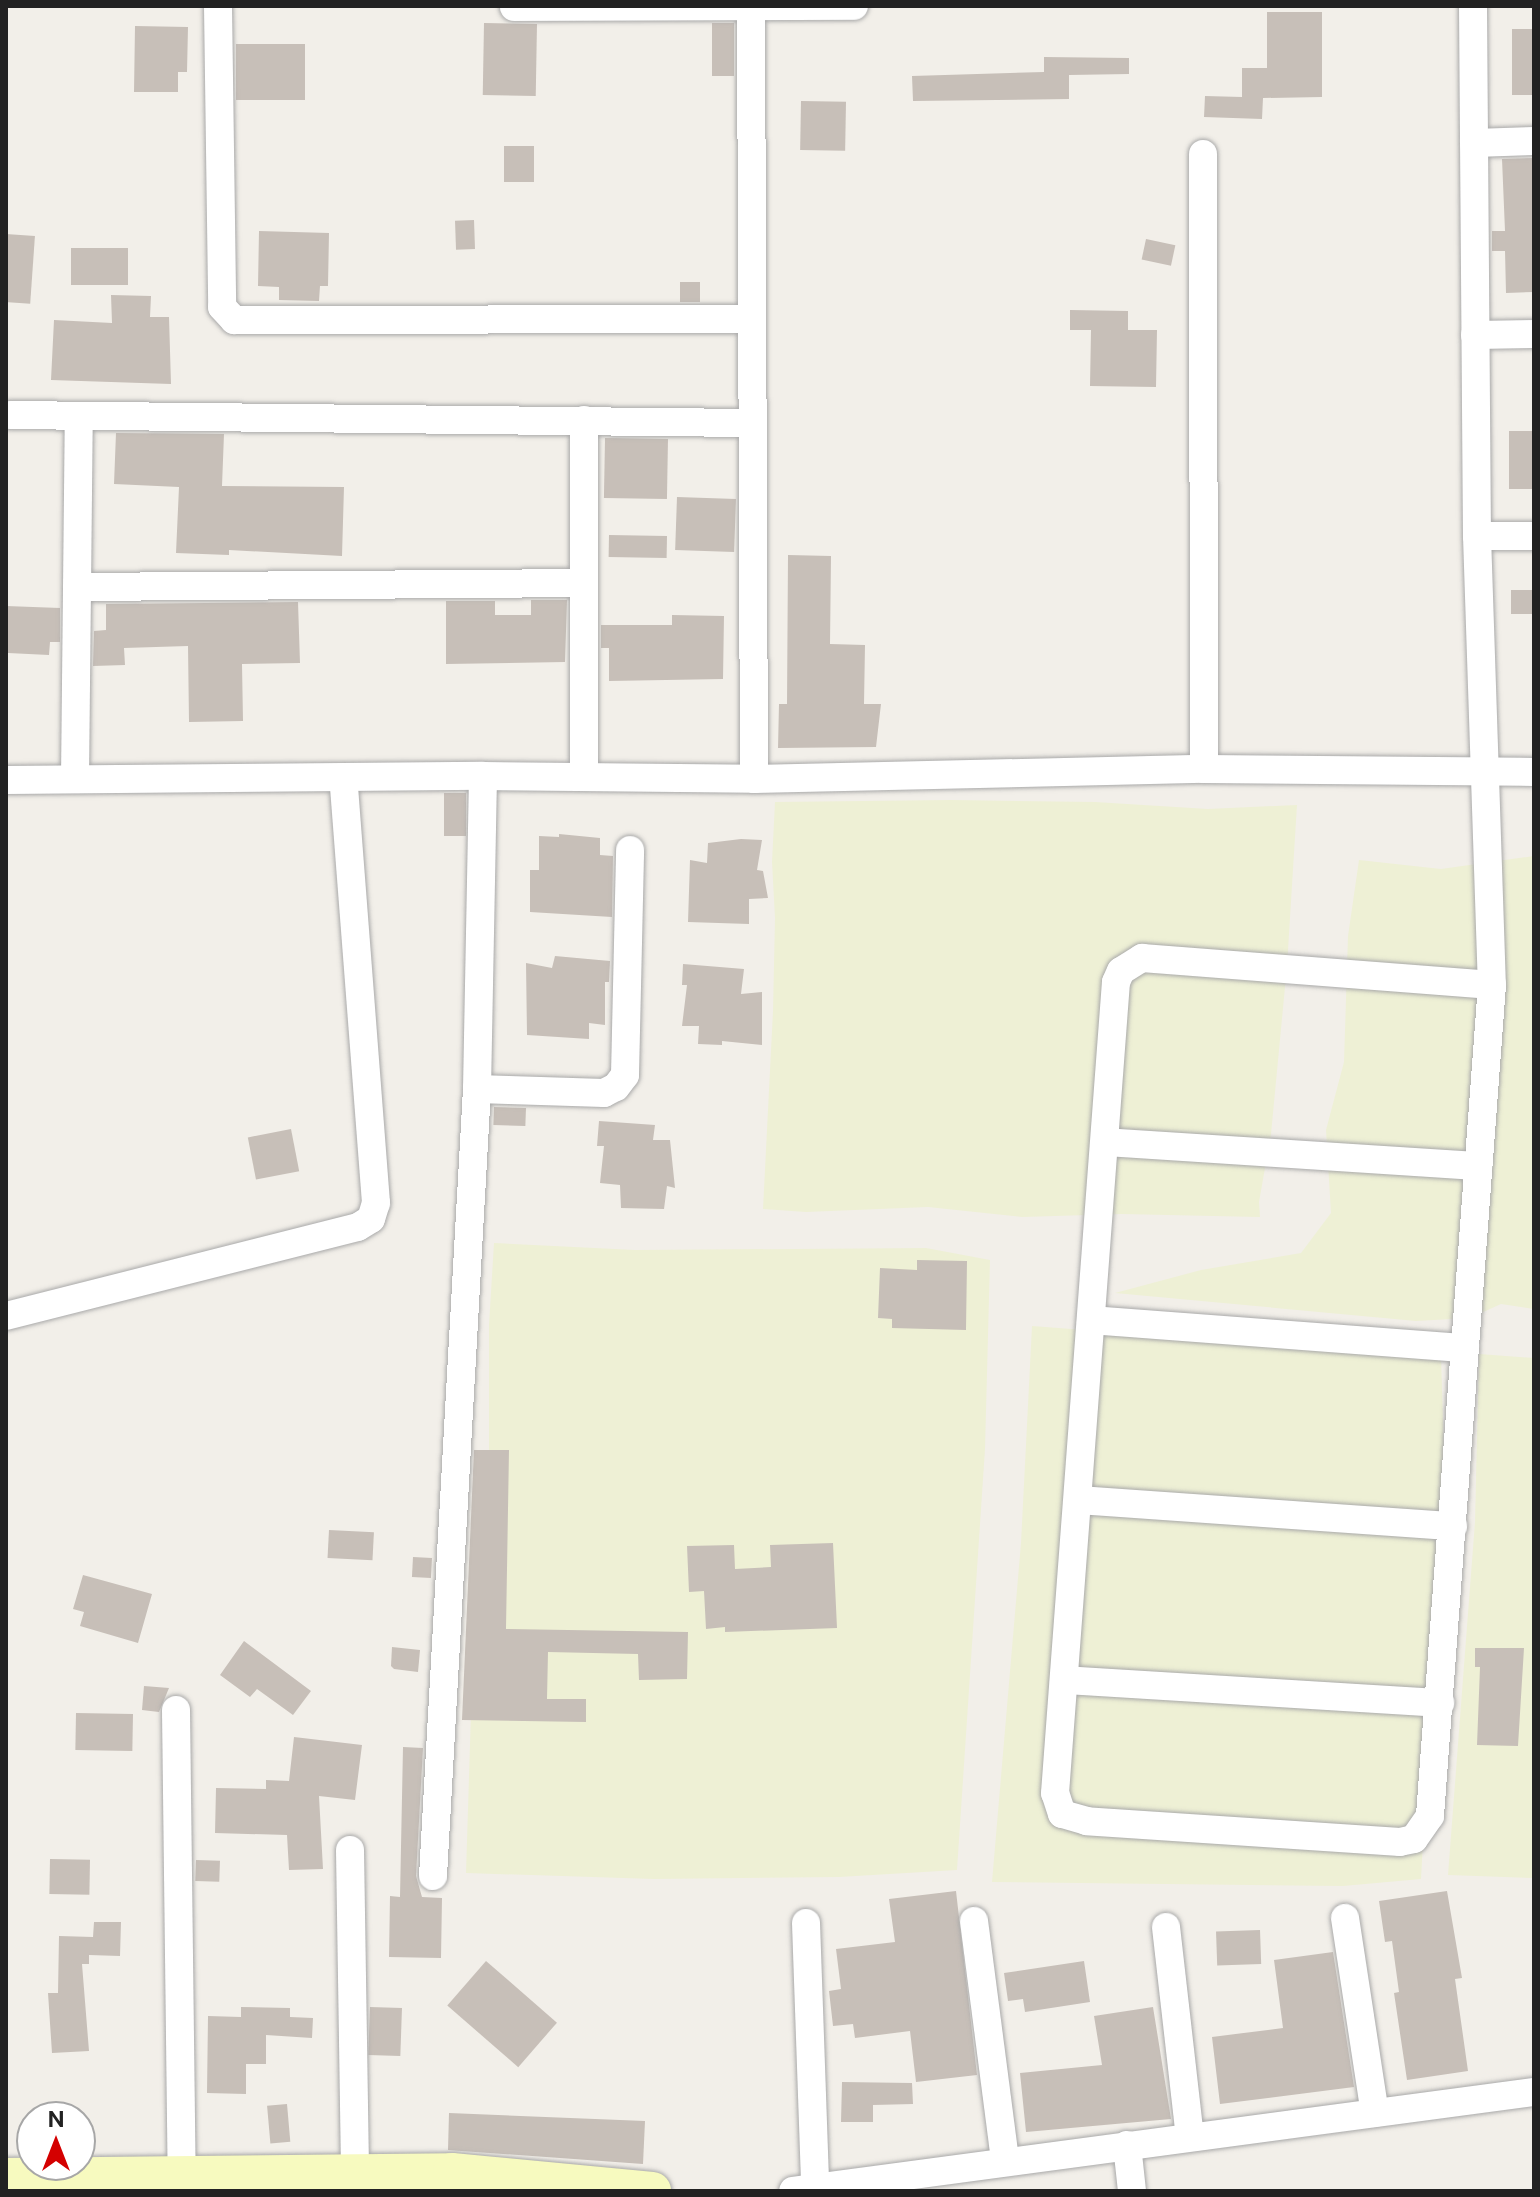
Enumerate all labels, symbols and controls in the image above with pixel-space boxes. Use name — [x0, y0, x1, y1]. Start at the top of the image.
north arrow — [16, 2101, 96, 2181]
text: N — [47, 2106, 65, 2132]

